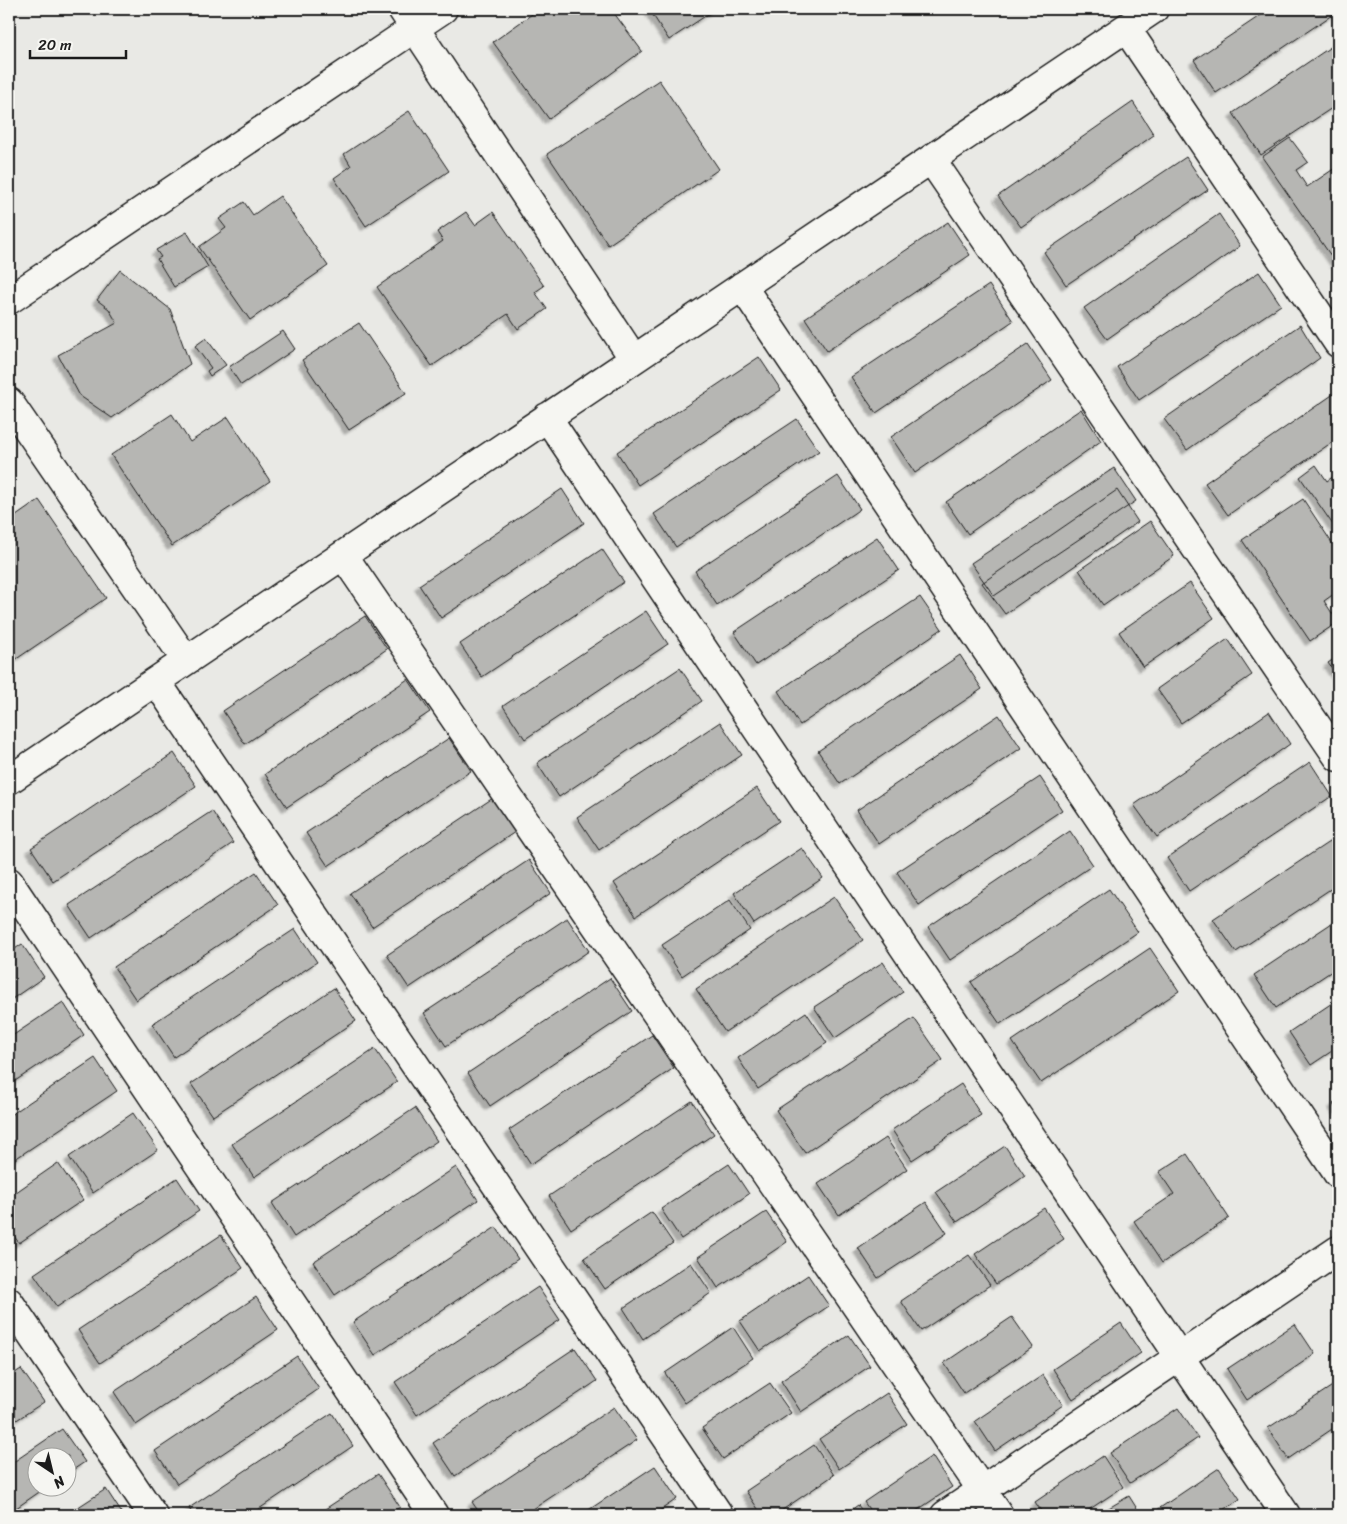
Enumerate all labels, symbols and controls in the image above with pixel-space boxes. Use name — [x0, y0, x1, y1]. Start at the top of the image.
scale bar — [30, 28, 126, 60]
text: 20 m — [38, 32, 72, 58]
north arrow — [28, 1446, 78, 1496]
text: N — [48, 1469, 71, 1495]

